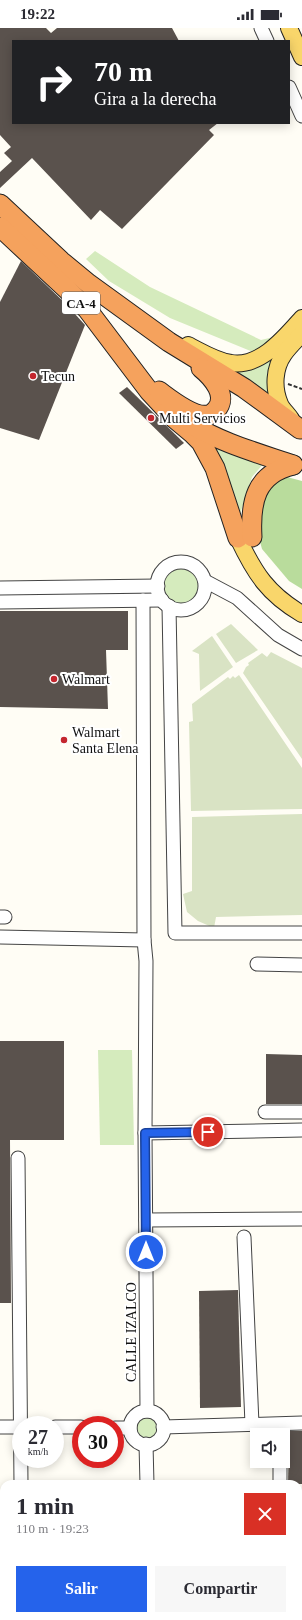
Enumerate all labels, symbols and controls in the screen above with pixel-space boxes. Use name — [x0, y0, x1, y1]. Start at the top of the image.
text: 19:22 — [20, 6, 55, 22]
icon: right — [28, 56, 80, 108]
text: 70 m — [94, 56, 152, 87]
text: Gira a la derecha — [94, 89, 216, 109]
road number: CA-4 — [62, 292, 100, 314]
place label: Tecun — [41, 369, 75, 384]
marker: Tecun — [28, 371, 38, 381]
place label: Multi Servicios — [159, 411, 246, 426]
marker: Multi Servicios — [146, 413, 156, 423]
place label: Walmart — [62, 672, 110, 687]
marker: Walmart — [49, 674, 59, 684]
place label: Walmart Santa Elena — [72, 725, 139, 756]
marker: Walmart Santa Elena — [59, 735, 69, 745]
pin — [191, 1115, 225, 1149]
icon: arrive — [197, 1121, 219, 1143]
position arrow — [125, 1231, 167, 1273]
street label: CALLE IZALCO — [124, 1282, 139, 1382]
speed limit sign: 30 — [72, 1416, 124, 1468]
text: 27 — [28, 1426, 48, 1448]
map controls — [250, 1428, 290, 1468]
button: sound — [250, 1428, 290, 1468]
text: km/h — [28, 1446, 48, 1457]
text: 1 min — [16, 1493, 74, 1519]
button: close — [244, 1493, 286, 1535]
text: 110 m · 19:23 — [16, 1521, 89, 1536]
button: Salir — [16, 1566, 147, 1612]
button: Compartir — [155, 1566, 286, 1612]

